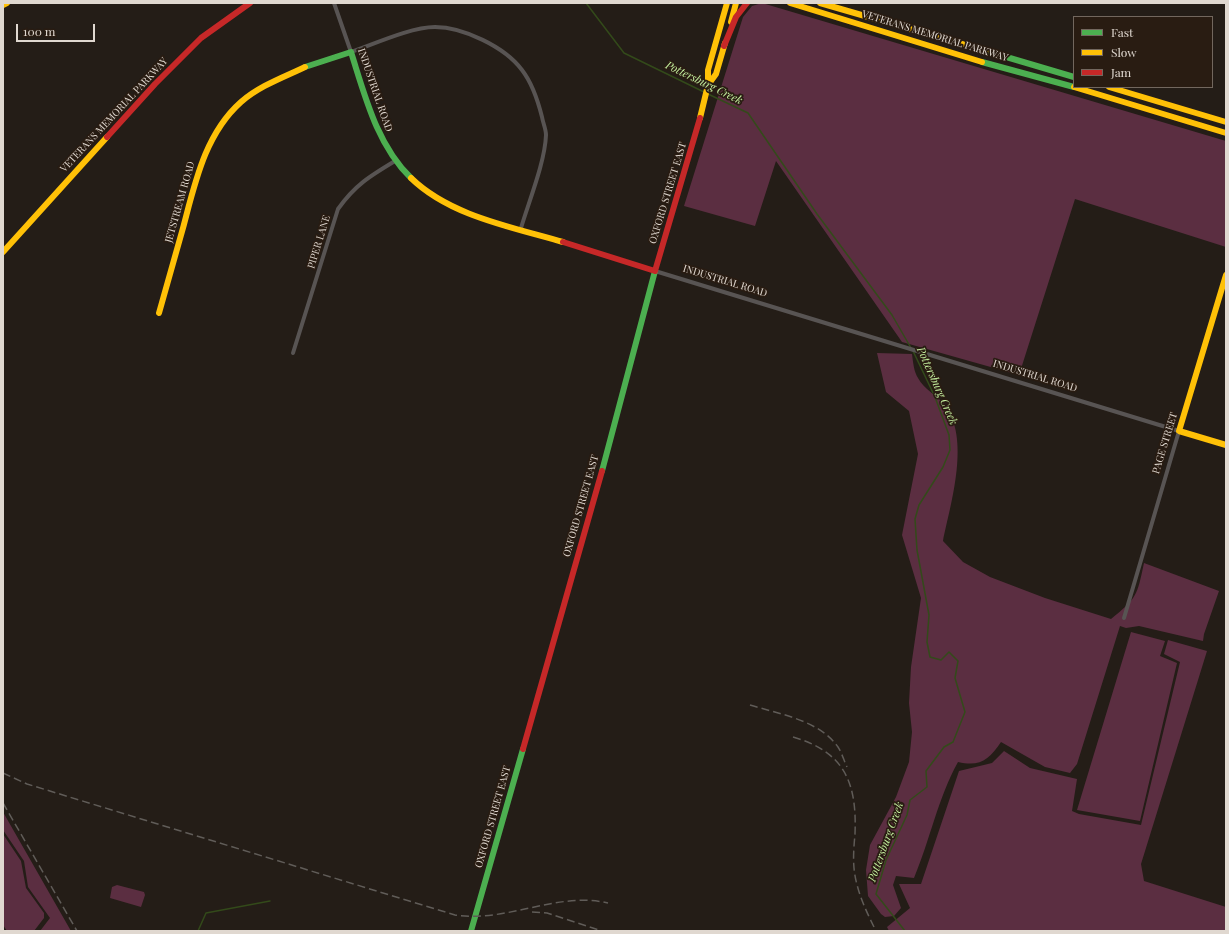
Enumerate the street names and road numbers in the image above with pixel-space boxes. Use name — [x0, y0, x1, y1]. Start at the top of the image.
street label: VETERANS MEMORIAL PARKWAY — [861, 8, 1009, 64]
street label: INDUSTRIAL ROAD — [355, 47, 395, 133]
street label: VETERANS MEMORIAL PARKWAY — [58, 55, 170, 175]
street label: OXFORD STREET EAST — [647, 141, 689, 245]
street label: JETSTREAM ROAD — [163, 160, 197, 244]
street label: PIPER LANE — [305, 214, 333, 270]
street label: INDUSTRIAL ROAD — [681, 262, 769, 300]
street label: INDUSTRIAL ROAD — [991, 357, 1079, 395]
street label: PAGE STREET — [1150, 411, 1180, 475]
street label: OXFORD STREET EAST — [561, 454, 601, 558]
street label: OXFORD STREET EAST — [473, 765, 513, 869]

